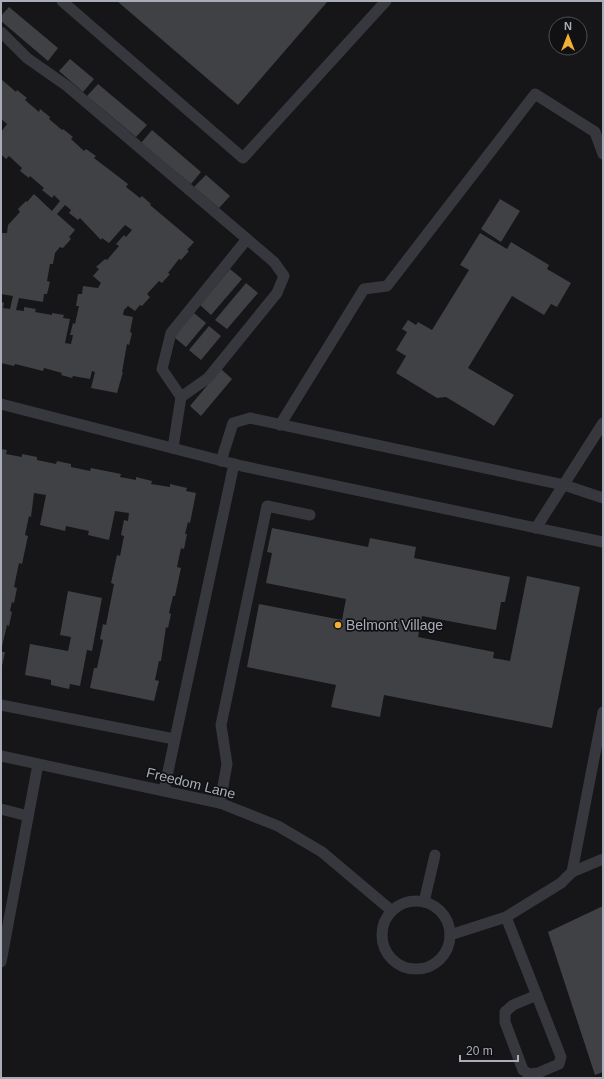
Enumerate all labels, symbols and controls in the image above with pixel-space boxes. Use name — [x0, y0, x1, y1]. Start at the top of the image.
north arrow — [548, 16, 588, 56]
text: N — [564, 20, 572, 32]
place label: Belmont Village — [346, 617, 443, 633]
marker: Belmont Village — [333, 620, 343, 630]
street label: Freedom Lane — [145, 764, 237, 802]
scale bar — [460, 1037, 518, 1063]
text: 20 m — [466, 1044, 493, 1058]

